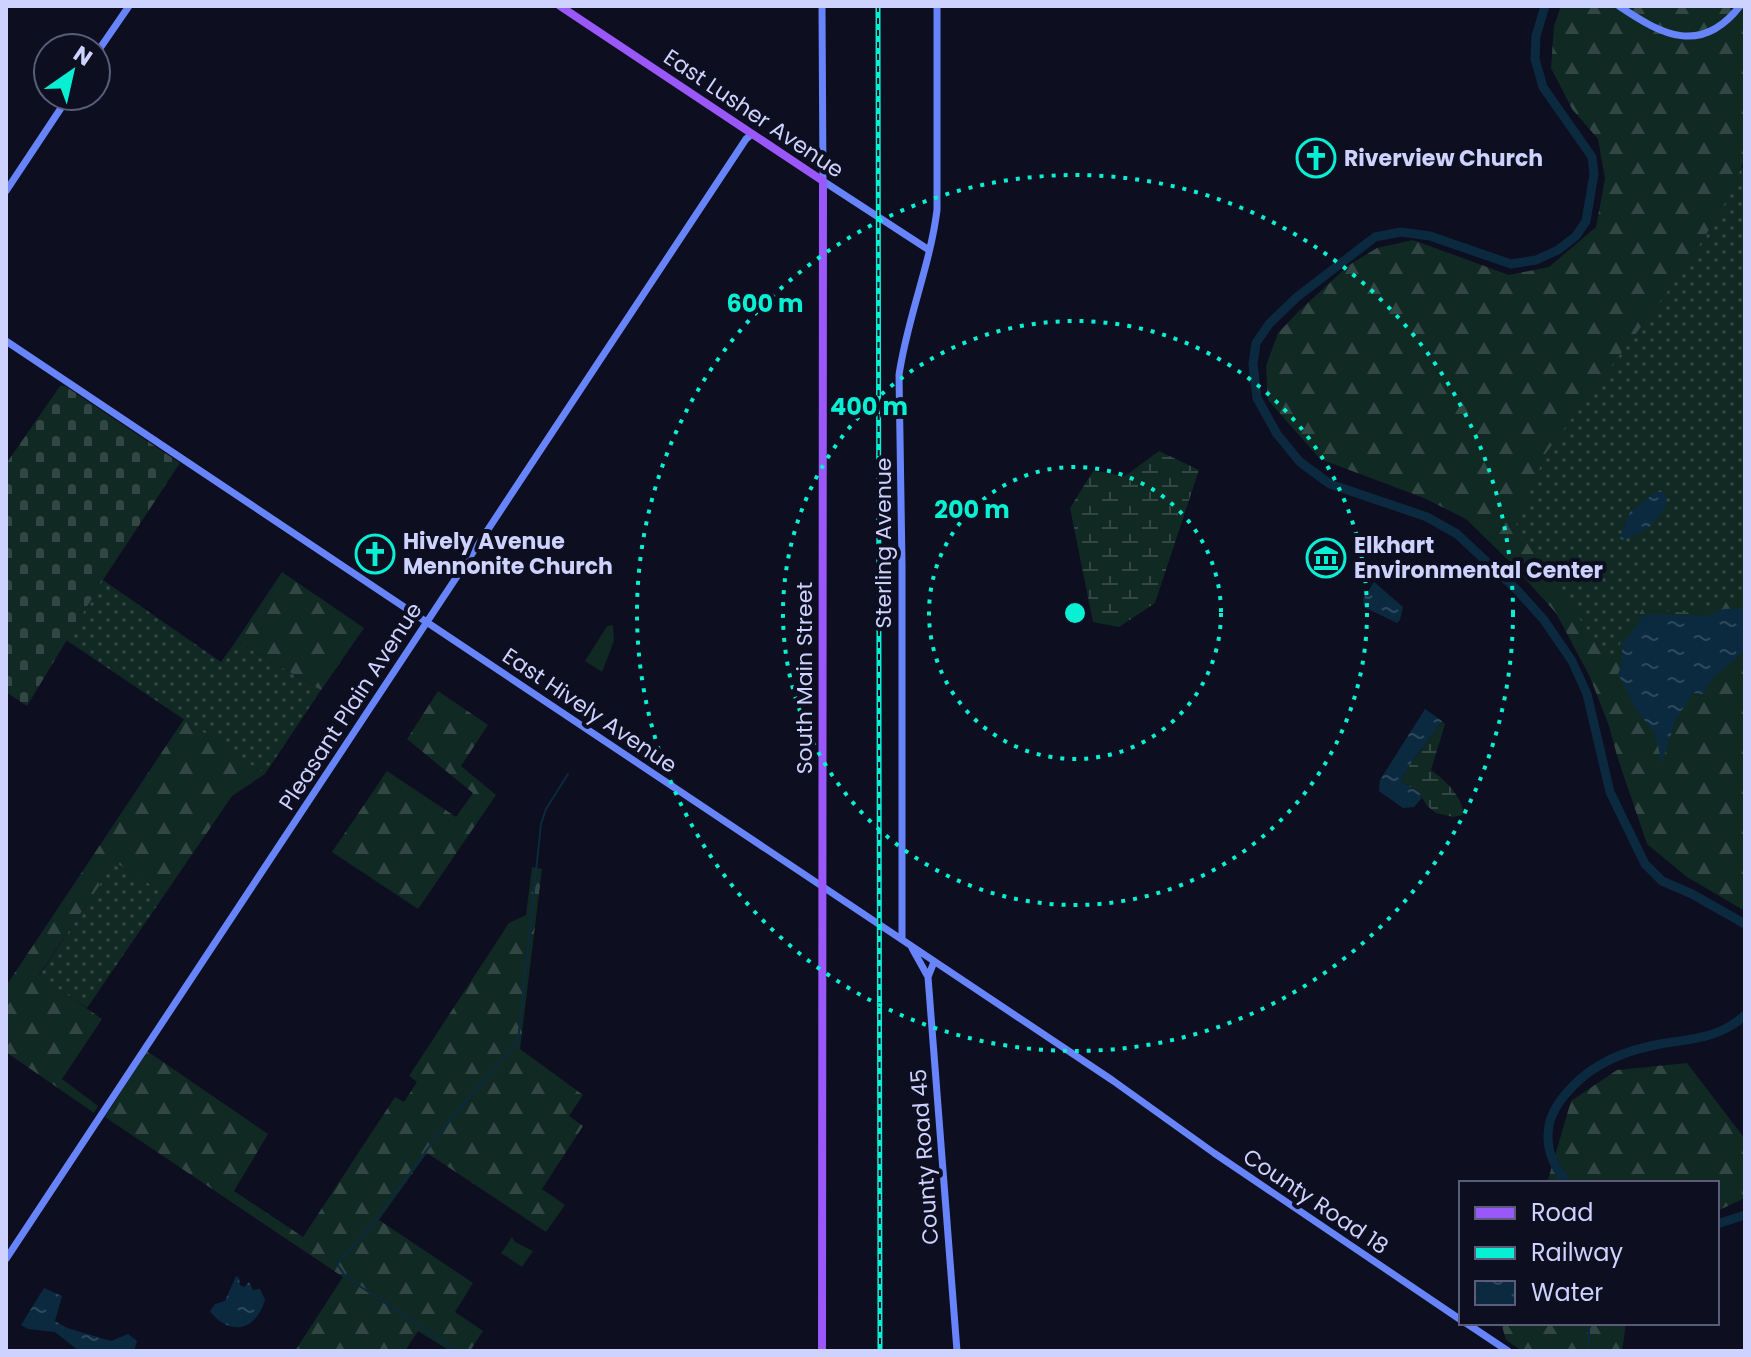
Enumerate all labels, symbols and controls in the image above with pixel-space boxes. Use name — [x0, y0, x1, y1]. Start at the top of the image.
north arrow — [32, 32, 112, 112]
text: N — [67, 38, 98, 73]
street label: East Lusher Avenue — [658, 42, 850, 185]
church icon: Riverview Church — [1295, 137, 1337, 179]
place label: Riverview Church — [1344, 143, 1543, 174]
text: 600 m — [726, 287, 804, 320]
text: 400 m — [830, 390, 908, 423]
street label: Sterling Avenue — [868, 457, 899, 629]
text: 200 m — [934, 493, 1010, 526]
place label: Hively Avenue Mennonite Church — [403, 526, 613, 582]
place label: Elkhart Environmental Center — [1354, 530, 1603, 586]
church icon: Hively Avenue Mennonite Church — [354, 533, 396, 575]
museum icon: Elkhart Environmental Center — [1305, 537, 1347, 579]
street label: South Main Street — [789, 582, 820, 774]
street label: Pleasant Plain Avenue — [272, 596, 429, 816]
centre of rings — [1061, 599, 1089, 627]
street label: East Hively Avenue — [496, 640, 683, 780]
street label: County Road 45 — [903, 1068, 946, 1246]
street label: County Road 18 — [1237, 1141, 1395, 1262]
legend — [1459, 1181, 1719, 1325]
text: Road — [1531, 1196, 1593, 1229]
text: Railway — [1531, 1236, 1624, 1269]
text: Water — [1531, 1276, 1603, 1309]

